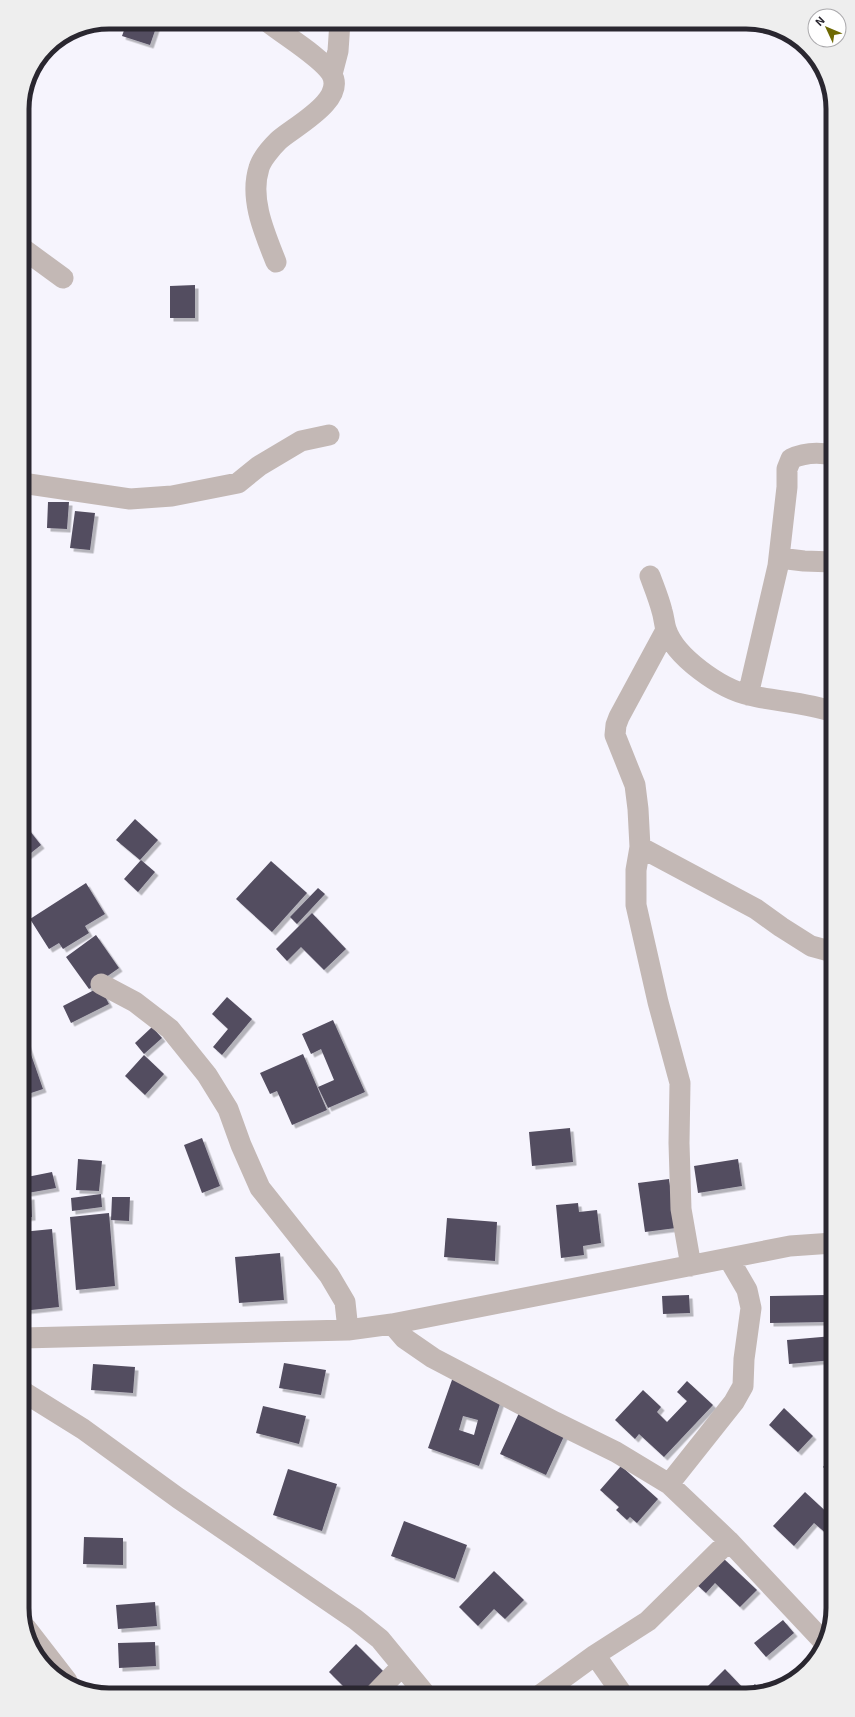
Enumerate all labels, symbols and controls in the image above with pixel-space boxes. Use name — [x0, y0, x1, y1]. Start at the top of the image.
north arrow — [807, 8, 847, 48]
text: N — [812, 13, 827, 28]

